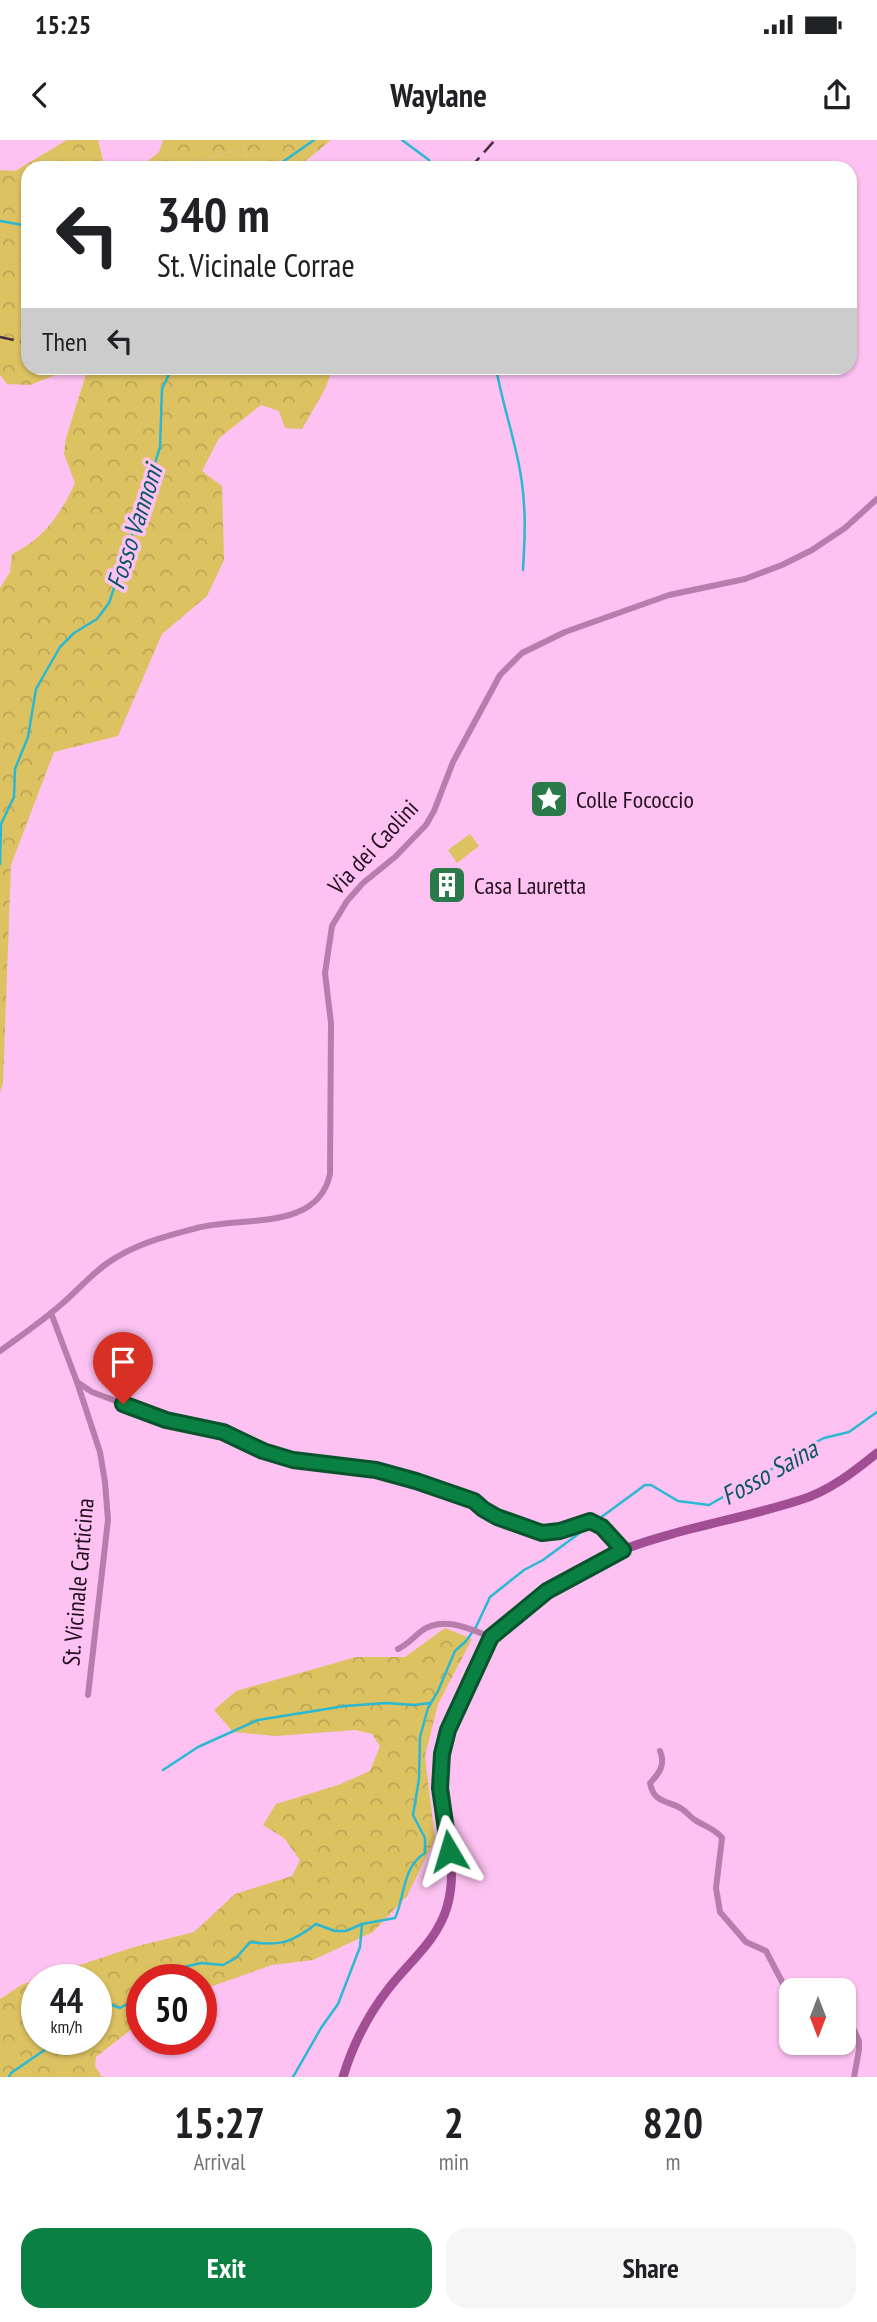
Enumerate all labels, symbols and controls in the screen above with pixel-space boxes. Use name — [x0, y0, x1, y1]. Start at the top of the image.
text: 15:25 — [35, 8, 91, 41]
text: Waylane — [390, 74, 487, 116]
icon: back — [21, 76, 59, 114]
icon: share — [818, 76, 856, 114]
text: 340 m — [157, 182, 270, 246]
icon: left — [42, 189, 133, 280]
text: St. Vicinale Corrae — [157, 244, 355, 286]
icon: left — [101, 322, 139, 360]
text: Then — [42, 325, 87, 358]
water label: Fosso Vannoni — [99, 458, 171, 593]
place icon: Colle Fococcio — [528, 778, 570, 820]
place label: Colle Fococcio — [576, 784, 694, 815]
street label: Via dei Caolini — [320, 793, 425, 902]
building icon: Casa Lauretta — [426, 864, 468, 906]
place label: Casa Lauretta — [474, 870, 586, 901]
pin — [93, 1332, 153, 1404]
icon: arrive — [104, 1343, 142, 1381]
water label: Fosso Saina — [715, 1431, 824, 1512]
street label: St. Vicinale Carticina — [55, 1497, 101, 1667]
position arrow — [412, 1814, 486, 1888]
speed limit sign: 50 — [126, 1964, 217, 2055]
text: 44 — [50, 1977, 83, 2023]
north arrow — [779, 1978, 856, 2054]
map controls — [779, 1978, 856, 2055]
text: km/h — [51, 2015, 82, 2038]
text: 15:27 — [174, 2095, 265, 2150]
text: 2 — [444, 2095, 464, 2150]
text: 820 — [643, 2095, 703, 2150]
text: Arrival — [193, 2147, 245, 2176]
text: min — [439, 2147, 469, 2176]
text: m — [665, 2147, 680, 2176]
button: Exit — [21, 2228, 432, 2308]
button: Share — [446, 2228, 856, 2308]

